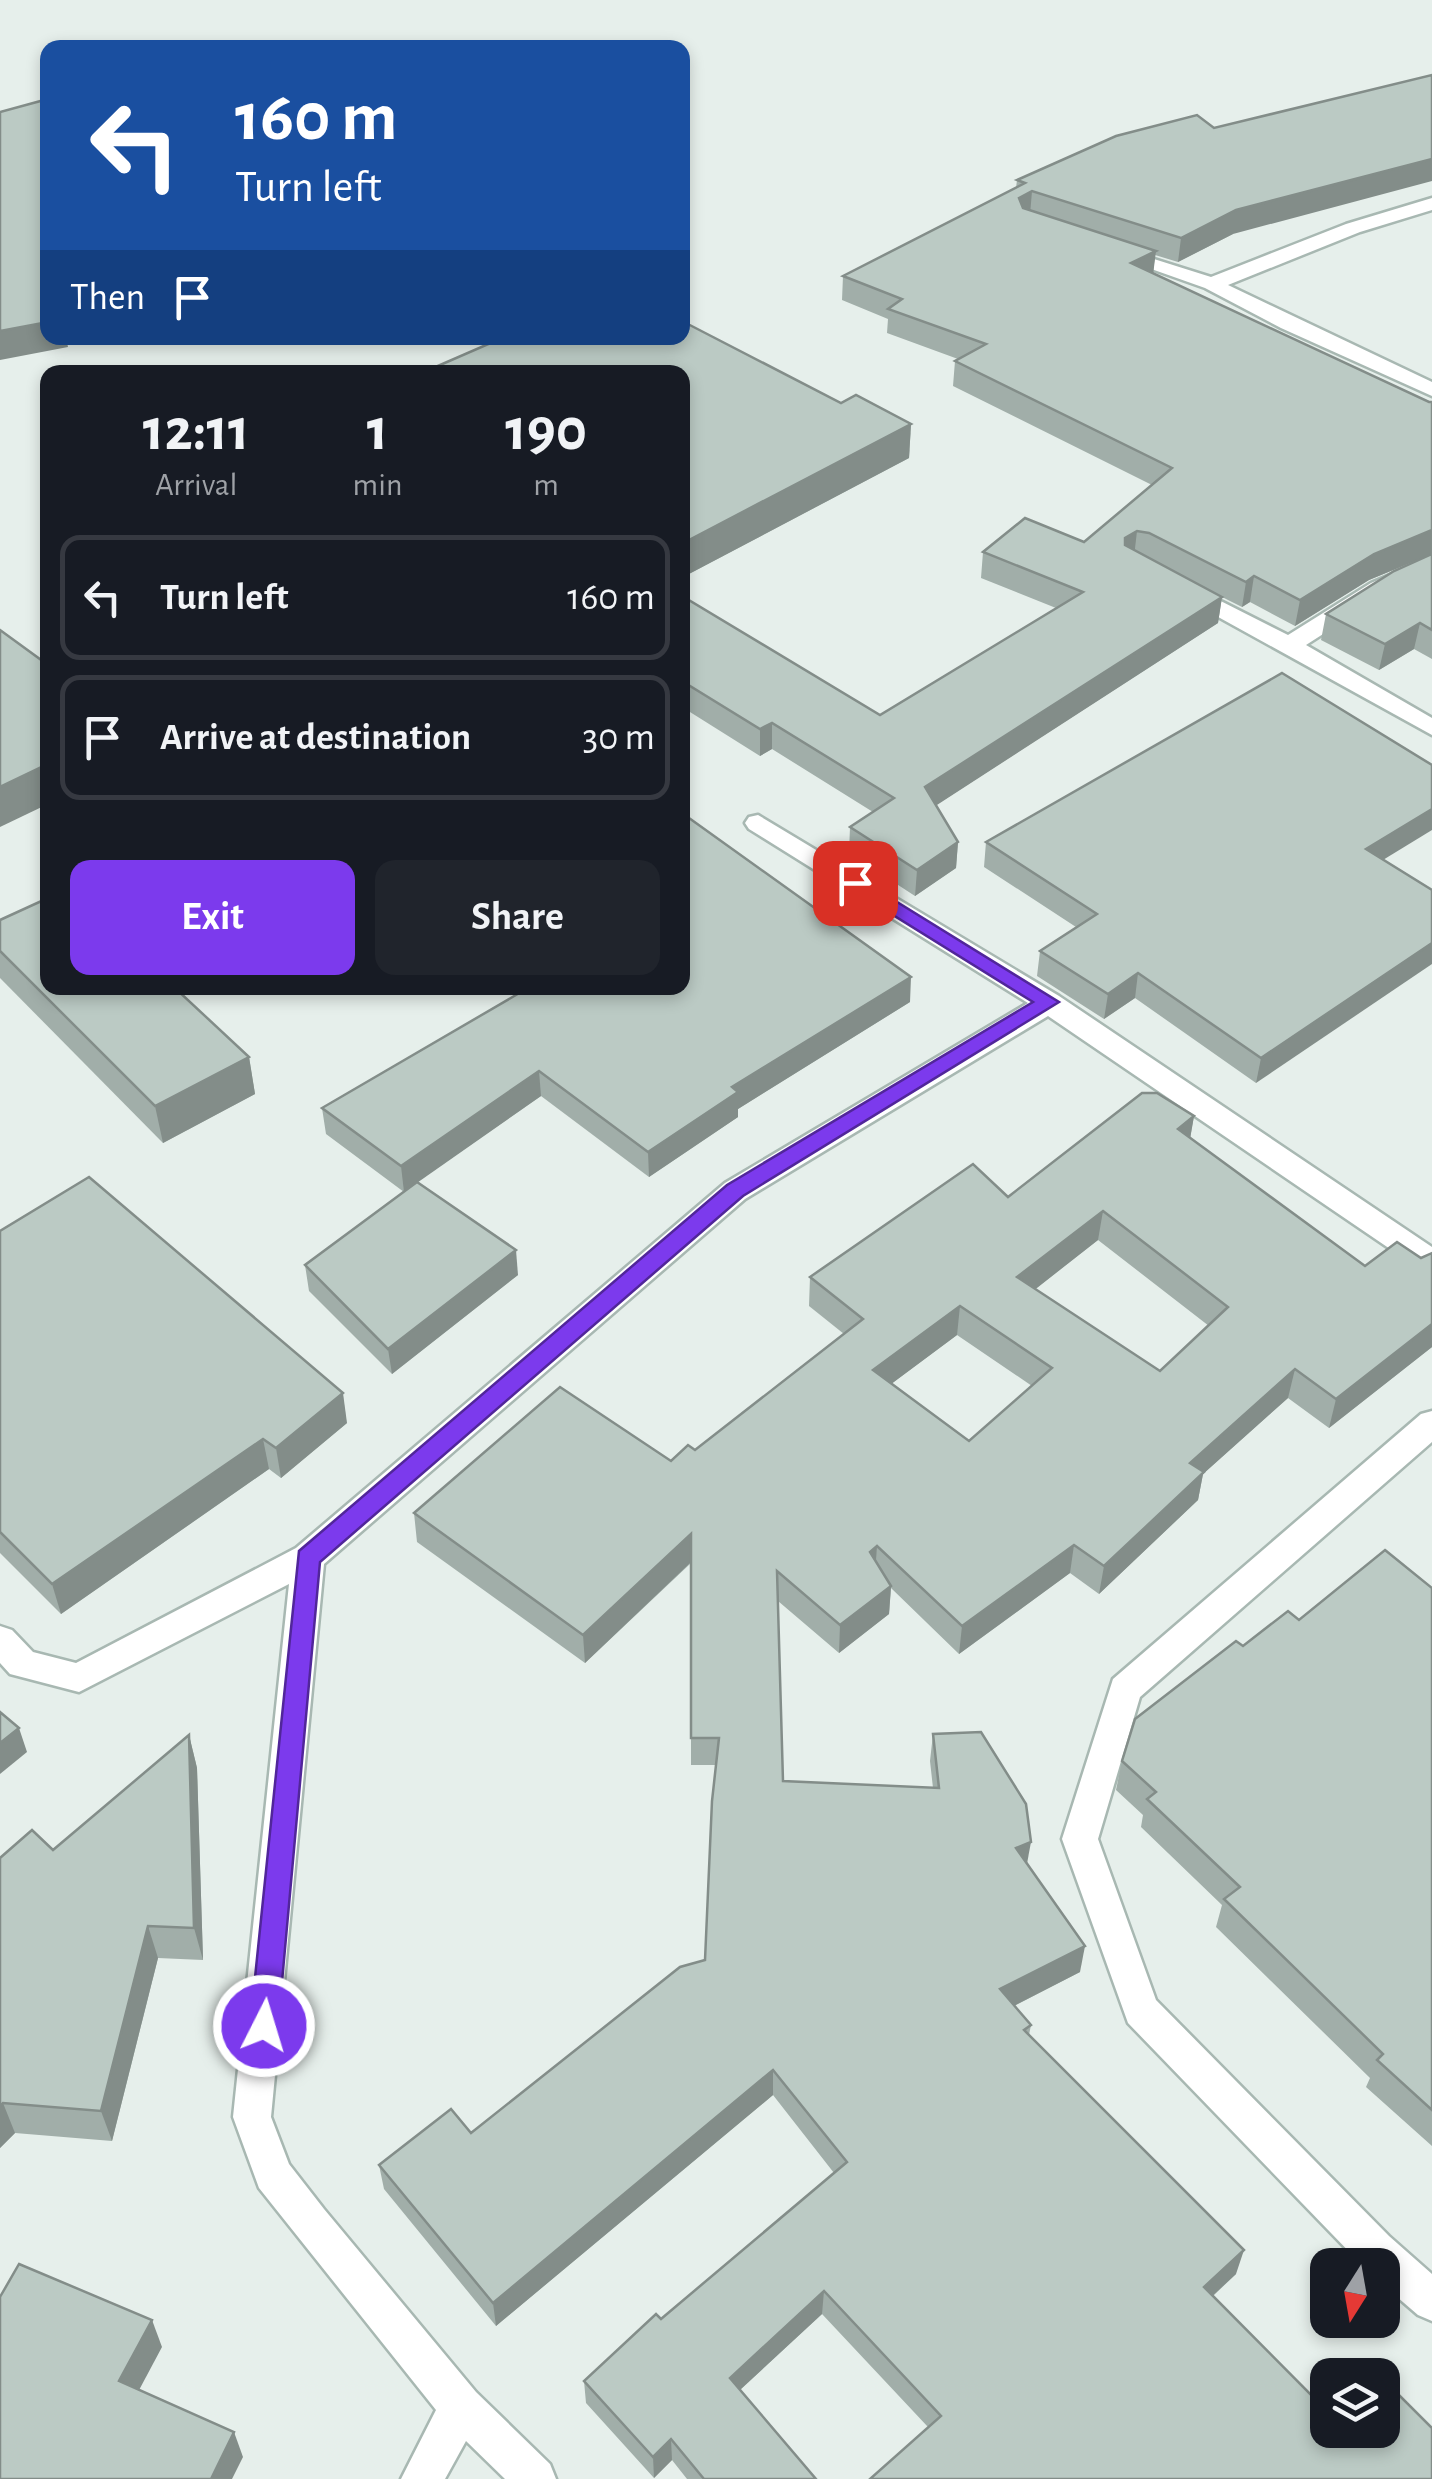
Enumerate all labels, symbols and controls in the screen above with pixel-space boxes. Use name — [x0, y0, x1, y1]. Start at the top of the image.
icon: left — [70, 80, 200, 210]
text: 160 m — [235, 83, 398, 153]
text: Turn left — [235, 165, 382, 210]
icon: arrive — [165, 270, 220, 325]
text: Then — [70, 279, 145, 317]
text: 12:11 — [143, 401, 250, 461]
text: 1 — [367, 401, 388, 461]
text: 190 — [505, 401, 587, 461]
text: Arrival — [155, 469, 237, 501]
text: min — [353, 469, 402, 501]
text: m — [533, 469, 559, 501]
icon: left — [75, 570, 130, 625]
text: Turn left — [160, 579, 288, 617]
text: 160 m — [567, 579, 655, 617]
icon: arrive — [75, 710, 130, 765]
text: Arrive at destination — [160, 719, 471, 757]
text: 30 m — [583, 719, 655, 757]
pin — [813, 841, 898, 926]
icon: arrive — [828, 856, 883, 911]
button: Exit — [70, 860, 355, 975]
button: Share — [375, 860, 660, 975]
position arrow — [212, 1974, 316, 2078]
north arrow — [1310, 2248, 1400, 2338]
map controls — [1310, 2248, 1400, 2448]
button: layers — [1310, 2358, 1400, 2448]

